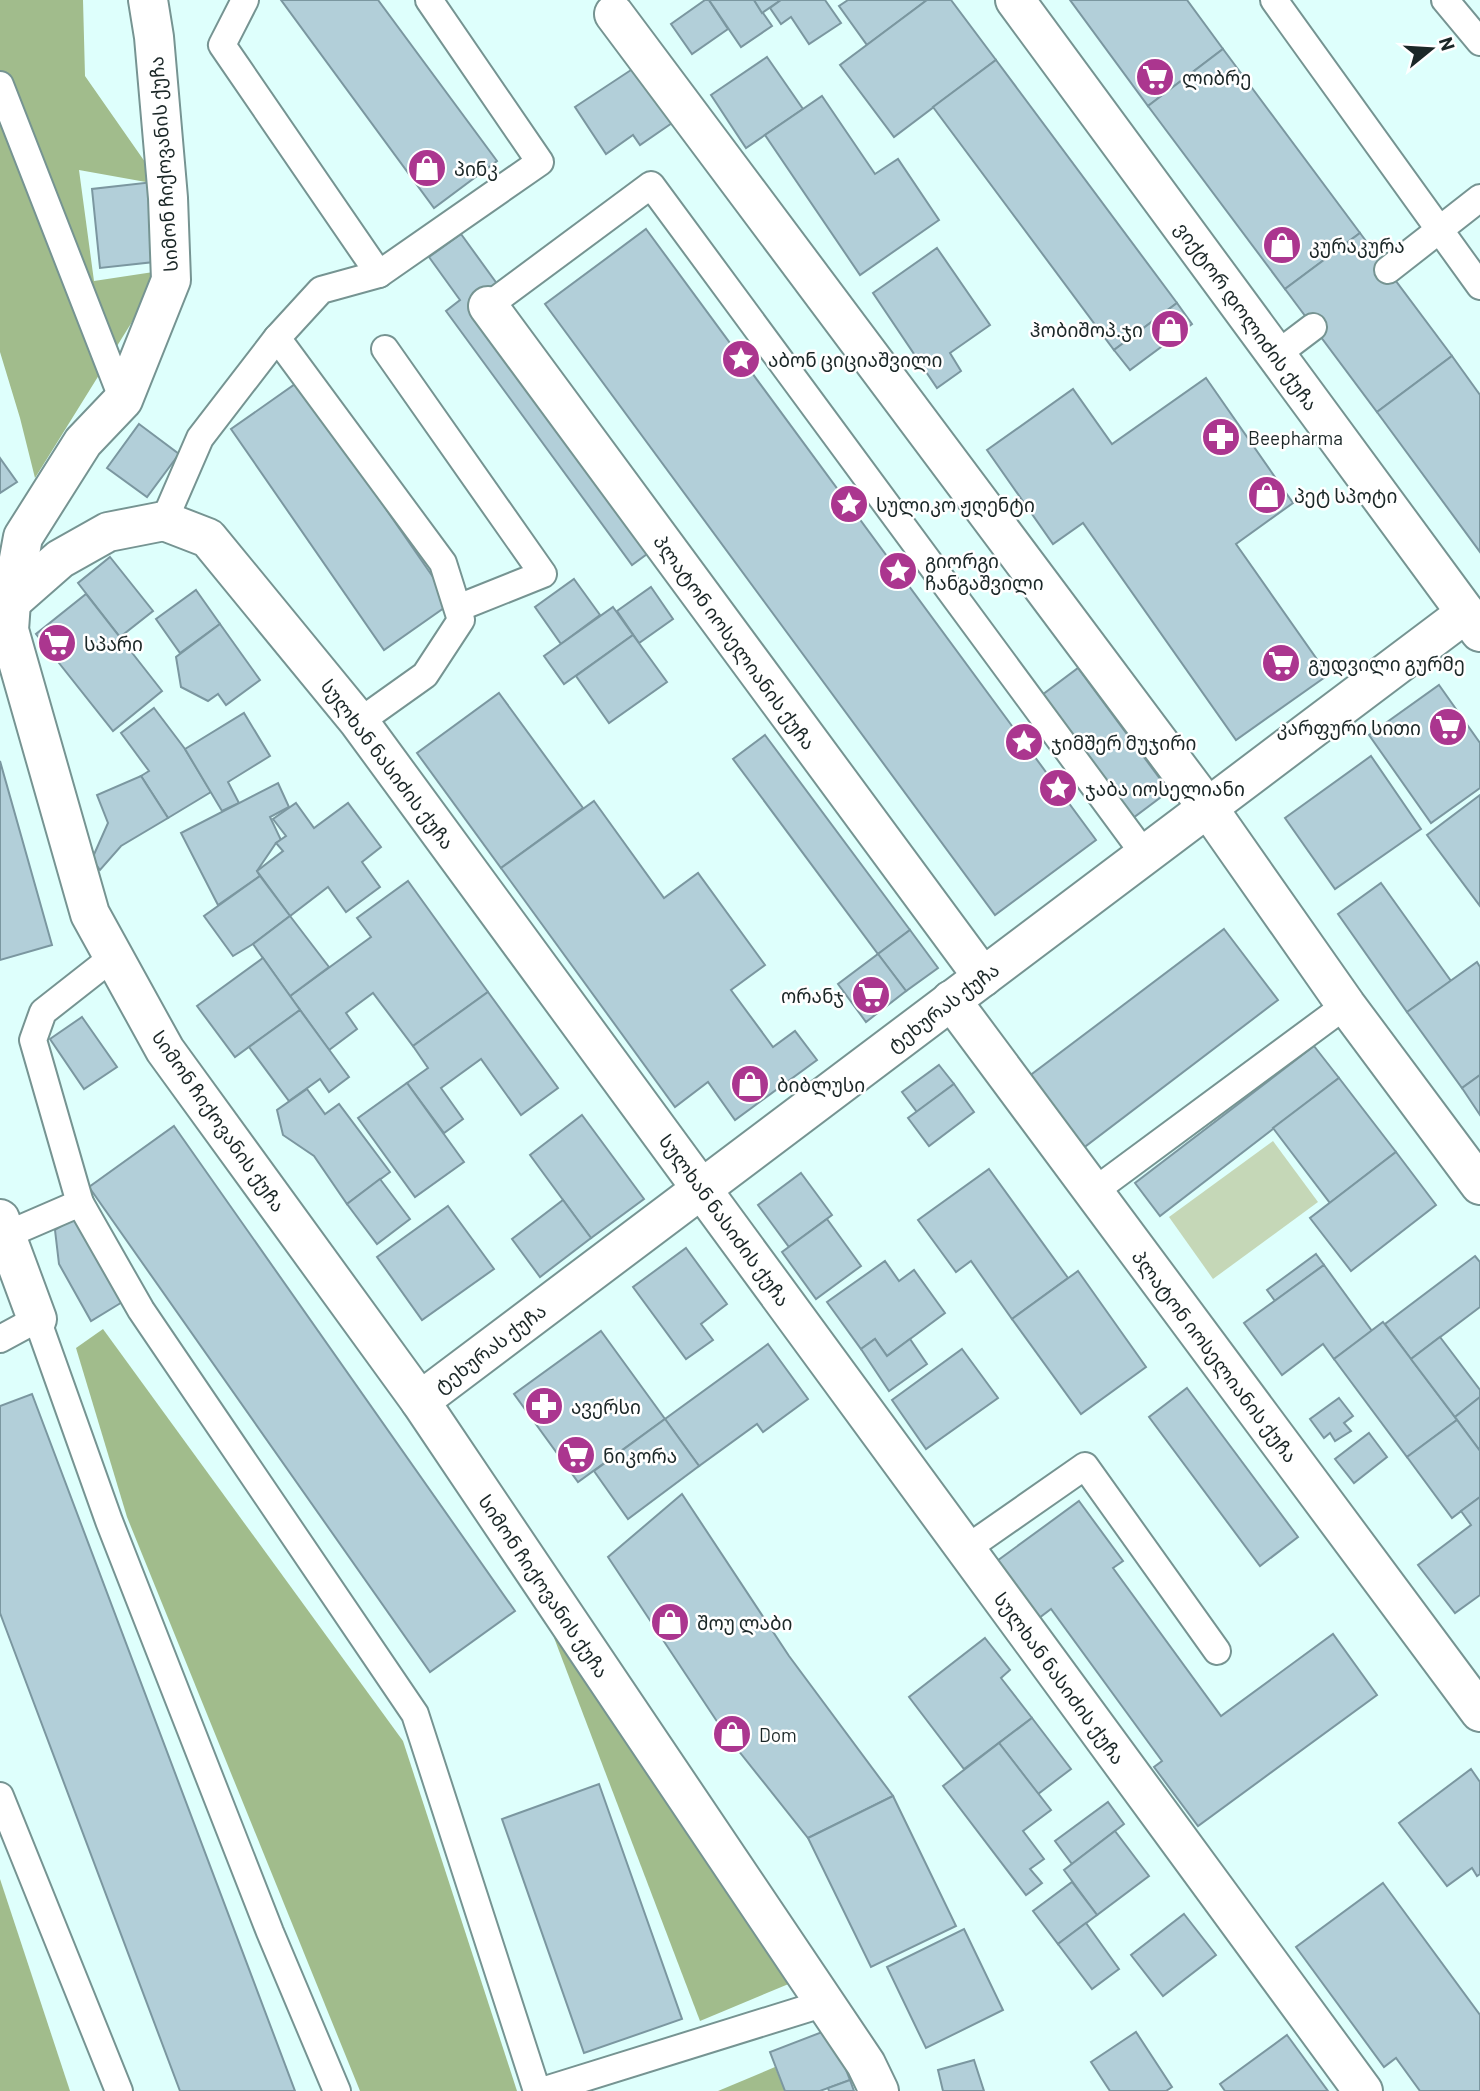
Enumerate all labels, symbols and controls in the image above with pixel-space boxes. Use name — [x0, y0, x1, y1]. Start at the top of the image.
north arrow — [1396, 14, 1466, 84]
text: N — [1435, 34, 1461, 53]
street label: სიმონ ჩიქოვანის ქუჩა — [144, 55, 183, 273]
supermarket icon: ლიბრე — [1134, 56, 1176, 98]
place label: ლიბრე — [1182, 66, 1251, 91]
shop icon: პინკ — [406, 147, 448, 189]
place label: პინკ — [454, 157, 498, 181]
street label: ვიქტორ დოლიძის ქუჩა — [1169, 217, 1323, 416]
shop icon: კურაკურა — [1261, 224, 1303, 266]
place label: კურაკურა — [1309, 234, 1405, 258]
shop icon: ჰობიშოპ.ჯი — [1149, 308, 1191, 350]
place label: ჰობიშოპ.ჯი — [1030, 318, 1143, 342]
place icon: აბონ ციციაშვილი — [720, 338, 762, 380]
place label: აბონ ციციაშვილი — [768, 348, 942, 373]
pharmacy icon: Beepharma — [1200, 416, 1242, 458]
place label: Beepharma — [1248, 426, 1343, 449]
shop icon: პეტ სპოტი — [1246, 474, 1288, 516]
place icon: სულიკო ჟღენტი — [828, 483, 870, 525]
place label: პეტ სპოტი — [1294, 484, 1397, 508]
place label: სულიკო ჟღენტი — [876, 493, 1035, 518]
street label: პლატონ იოსელიანის ქუჩა — [648, 530, 821, 755]
place label: გიორგი ჩანგაშვილი — [925, 549, 1044, 596]
place icon: გიორგი ჩანგაშვილი — [877, 550, 919, 592]
supermarket icon: სპარი — [36, 622, 78, 664]
place label: სპარი — [84, 632, 143, 655]
supermarket icon: გუდვილი გურმე — [1260, 642, 1302, 684]
place label: გუდვილი გურმე — [1308, 652, 1465, 677]
street label: სულხან ნასიძის ქუჩა — [315, 674, 459, 855]
supermarket icon: კარფური სითი — [1427, 706, 1469, 748]
place label: კარფური სითი — [1277, 716, 1421, 740]
place icon: ჯიმშერ მუჯირი — [1003, 721, 1045, 763]
place label: ჯიმშერ მუჯირი — [1051, 731, 1196, 755]
place icon: ჯაბა იოსელიანი — [1037, 767, 1079, 809]
place label: ჯაბა იოსელიანი — [1085, 777, 1245, 802]
street label: ტეხურას ქუჩა — [883, 958, 1004, 1057]
supermarket icon: ორანჯ — [850, 974, 892, 1016]
place label: ორანჯ — [781, 984, 844, 1008]
street label: სიმონ ჩიქოვანის ქუჩა — [147, 1026, 290, 1217]
shop icon: ბიბლუსი — [729, 1063, 771, 1105]
place label: ბიბლუსი — [777, 1073, 865, 1098]
street label: სულხან ნასიძის ქუჩა — [653, 1130, 795, 1312]
street label: პლატონ იოსელიანის ქუჩა — [1126, 1245, 1302, 1468]
street label: ტეხურას ქუჩა — [430, 1299, 551, 1398]
pharmacy icon: ავერსი — [523, 1385, 565, 1427]
place label: ავერსი — [571, 1395, 641, 1419]
supermarket icon: ნიკორა — [555, 1434, 597, 1476]
place label: ნიკორა — [603, 1444, 677, 1468]
street label: სიმონ ჩიქოვანის ქუჩა — [473, 1490, 614, 1682]
street label: სულხან ნასიძის ქუჩა — [988, 1588, 1130, 1770]
shop icon: შოუ ლაბი — [649, 1601, 691, 1643]
place label: შოუ ლაბი — [697, 1611, 792, 1636]
shop icon: Dom — [711, 1713, 753, 1755]
place label: Dom — [759, 1723, 797, 1746]

